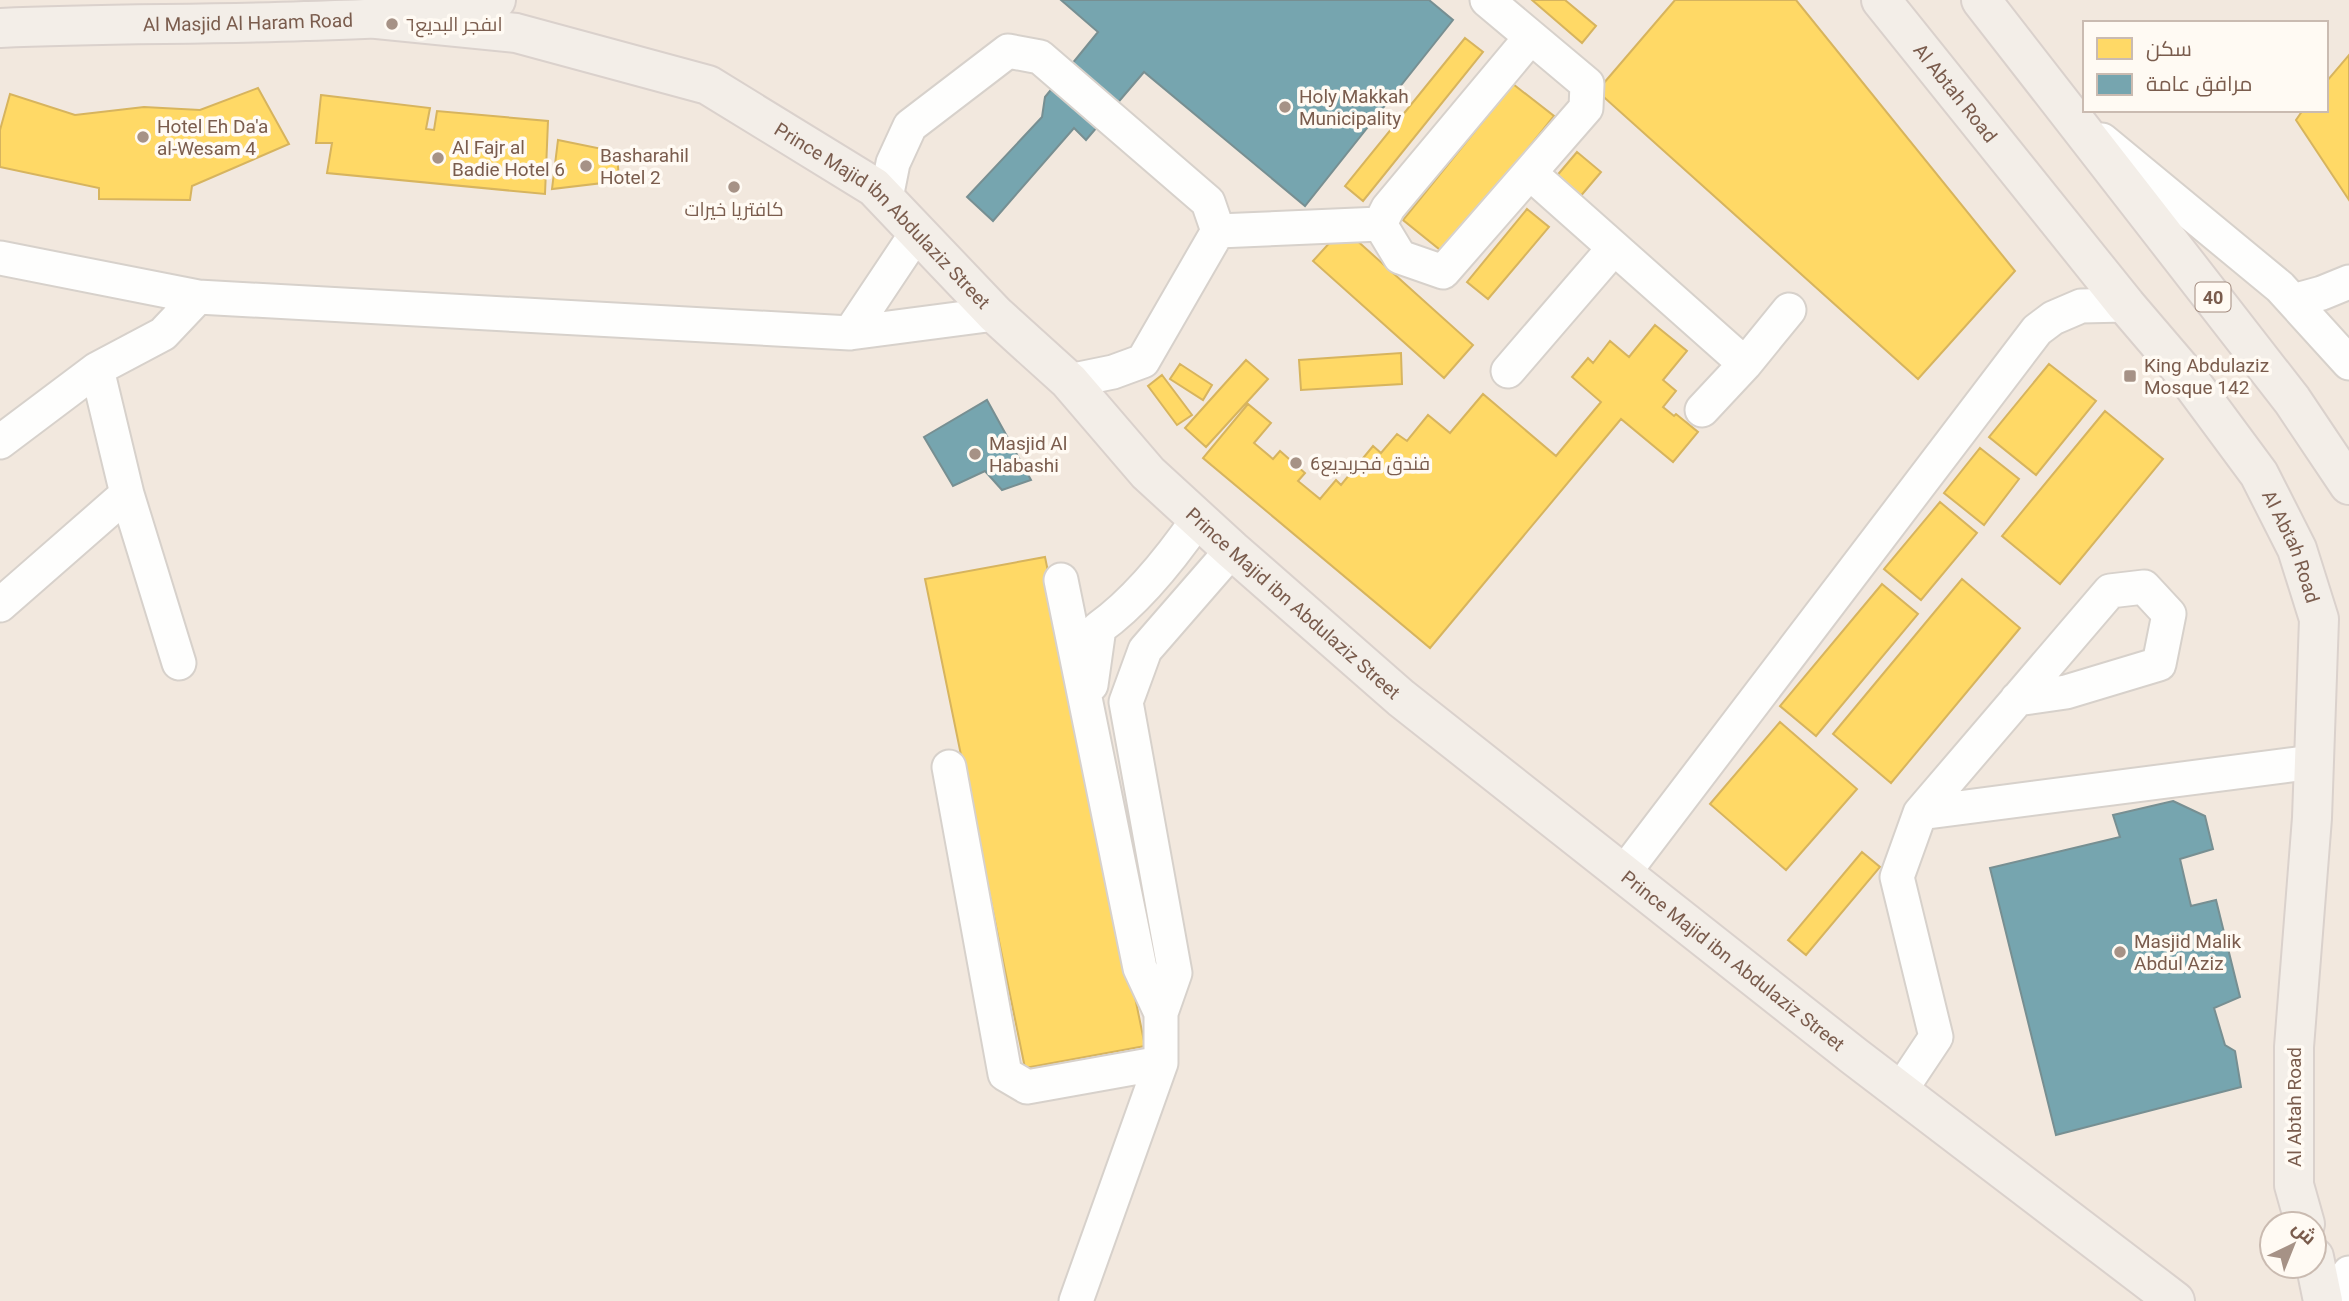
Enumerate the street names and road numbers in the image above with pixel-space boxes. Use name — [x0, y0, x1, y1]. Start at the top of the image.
street label: Al Masjid Al Haram Road — [143, 8, 353, 36]
street label: Al Abtah Road — [1909, 39, 2002, 147]
street label: Prince Majid ibn Abdulaziz Street — [770, 117, 995, 313]
road number: 40 — [2196, 282, 2230, 312]
street label: Al Abtah Road — [2258, 486, 2325, 606]
street label: Prince Majid ibn Abdulaziz Street — [1182, 502, 1405, 704]
street label: Prince Majid ibn Abdulaziz Street — [1617, 865, 1849, 1056]
street label: Al Abtah Road — [2283, 1047, 2306, 1167]

